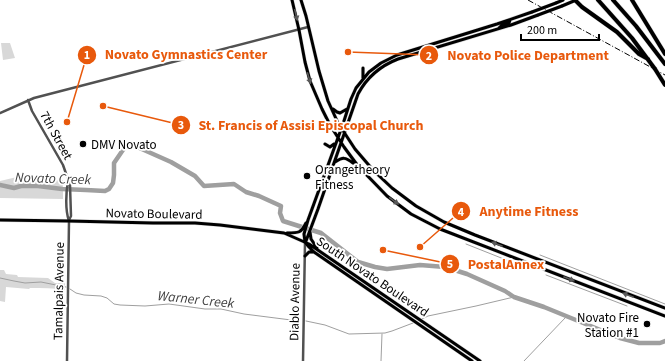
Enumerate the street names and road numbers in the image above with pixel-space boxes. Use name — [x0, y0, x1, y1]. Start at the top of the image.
street label: 7th Street — [35, 108, 77, 164]
street label: Novato Boulevard — [105, 204, 203, 224]
street label: South Novato Boulevard — [313, 232, 432, 321]
street label: Tamalpais Avenue — [49, 242, 69, 340]
street label: Diablo Avenue — [285, 263, 305, 341]

